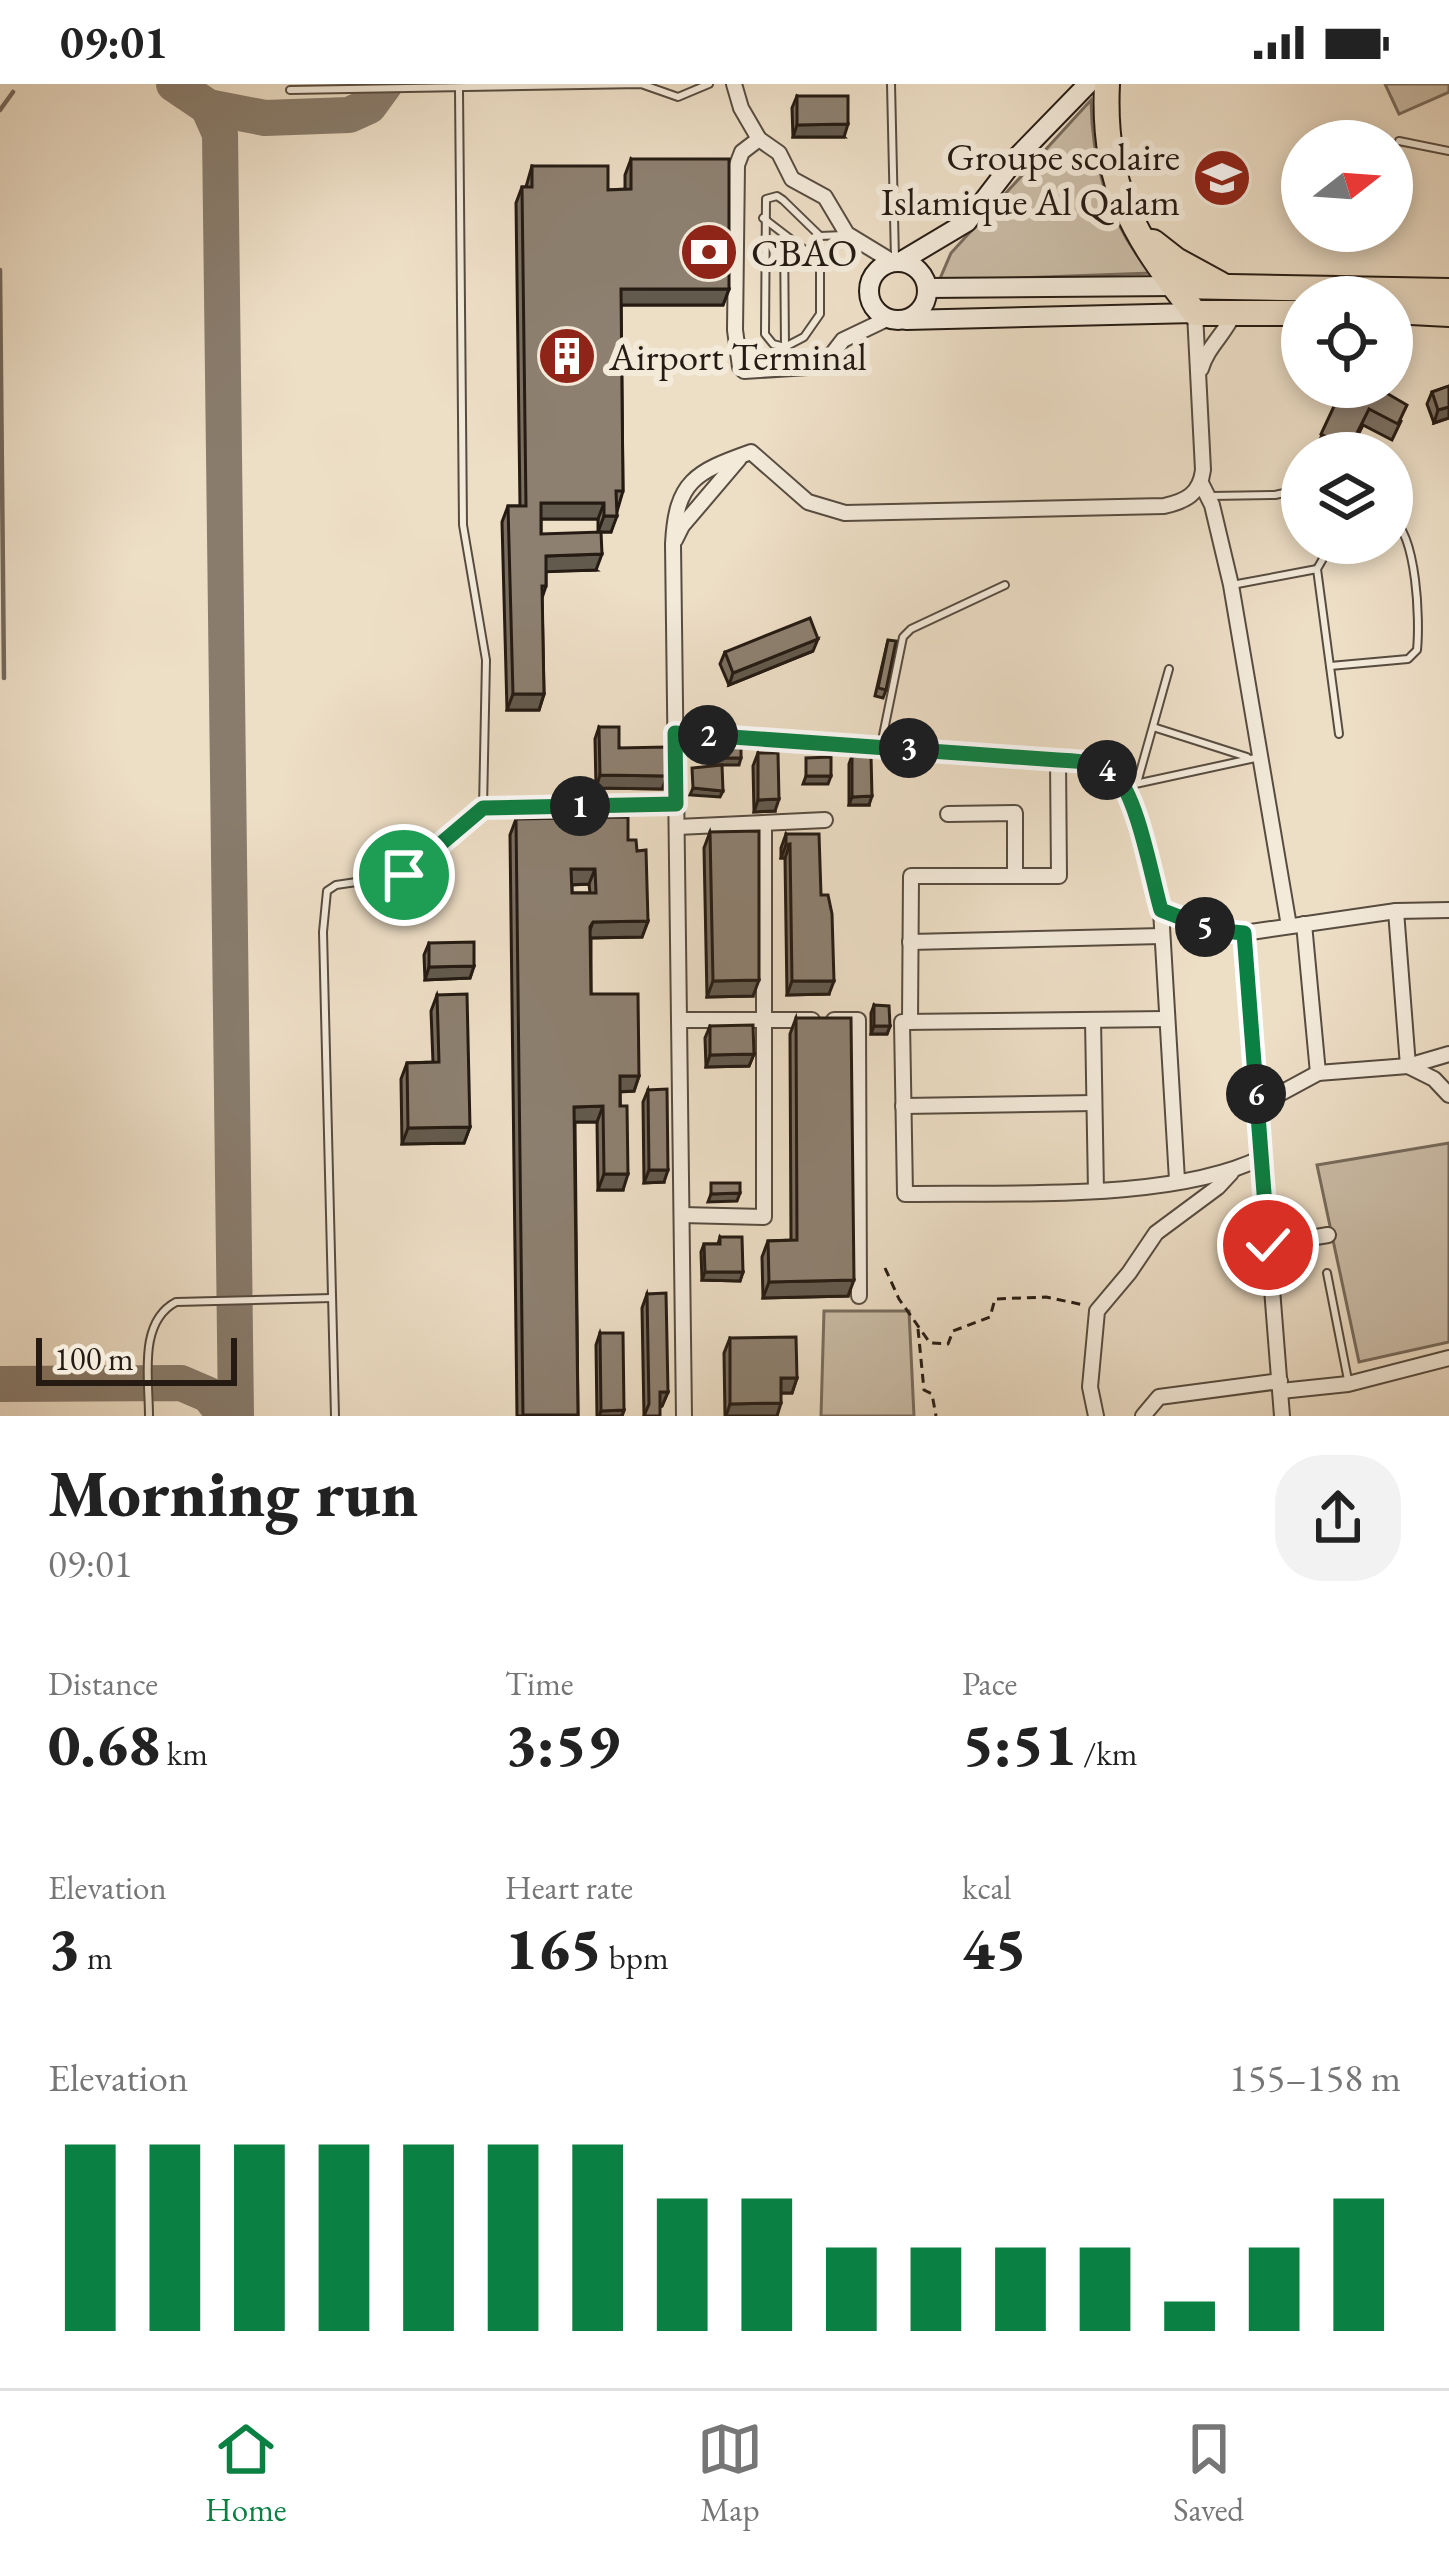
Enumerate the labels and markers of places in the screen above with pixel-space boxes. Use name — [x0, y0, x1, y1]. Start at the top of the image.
place label: Groupe scolaire Islamique Al Qalam — [881, 131, 1180, 227]
school or university icon: Groupe scolaire Islamique Al Qalam — [1191, 147, 1253, 209]
bank icon: CBAO — [678, 221, 740, 283]
place label: CBAO — [751, 227, 857, 278]
building icon: Airport Terminal — [536, 325, 598, 387]
place label: Airport Terminal — [608, 331, 867, 382]
pin: 2 — [678, 705, 738, 765]
pin: 3 — [879, 718, 939, 778]
pin: 4 — [1077, 740, 1137, 800]
pin: 1 — [550, 776, 610, 836]
pin — [353, 824, 455, 926]
pin: 5 — [1175, 897, 1235, 957]
pin: 6 — [1226, 1064, 1286, 1124]
pin — [1217, 1194, 1319, 1296]

